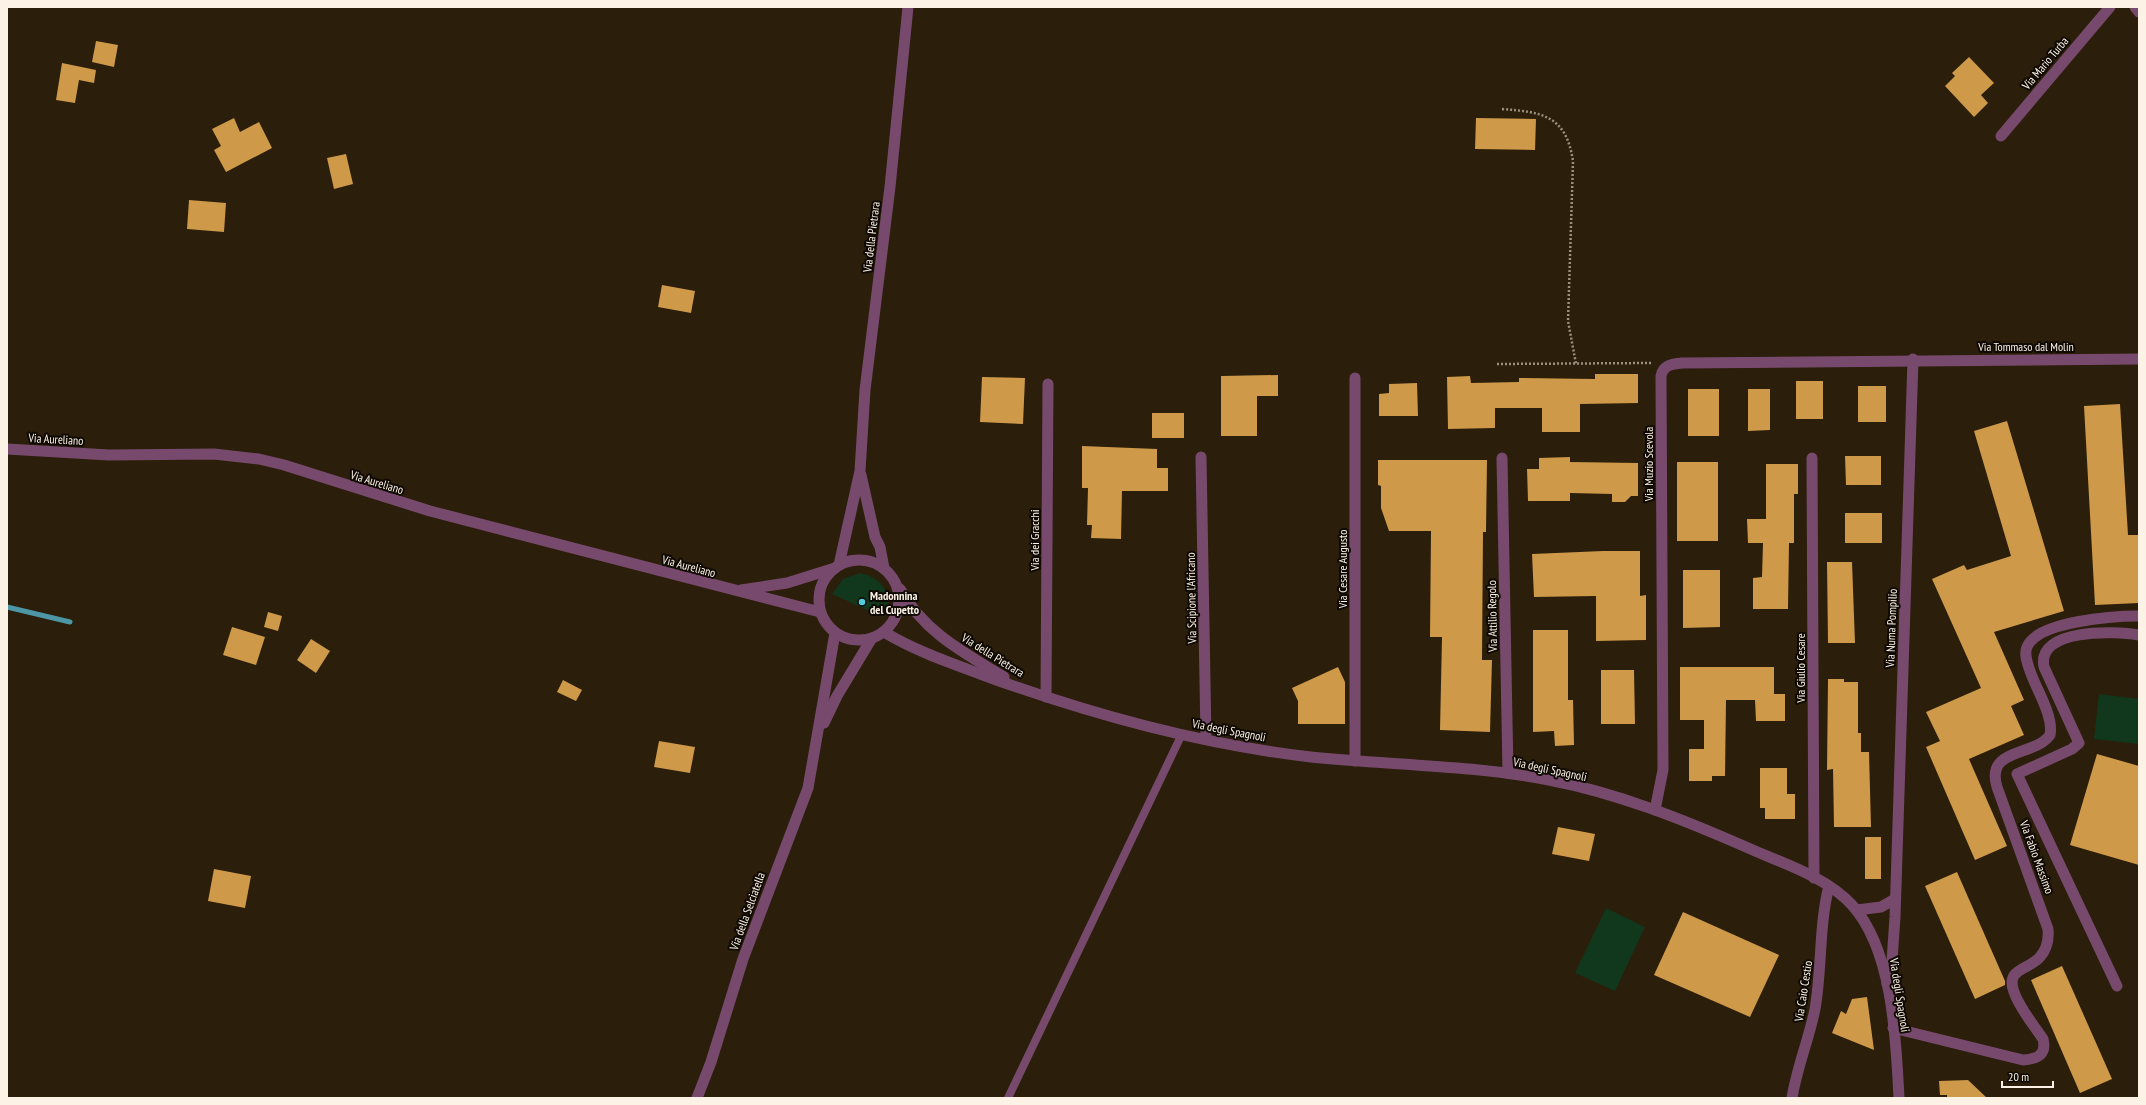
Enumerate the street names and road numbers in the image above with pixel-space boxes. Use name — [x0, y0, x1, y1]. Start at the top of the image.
street label: Via Mario Turba — [2018, 33, 2071, 93]
street label: Via della Pietrara — [859, 201, 883, 274]
street label: Via Tommaso dal Molin — [1977, 339, 2074, 354]
street label: Via Muzio Scevola — [1641, 427, 1656, 502]
street label: Via Aureliano — [27, 430, 84, 448]
street label: Via Aureliano — [348, 466, 405, 497]
street label: Via dei Gracchi — [1027, 509, 1042, 572]
street label: Via Cesare Augusto — [1335, 530, 1350, 609]
street label: Via Aureliano — [660, 551, 717, 580]
street label: Via Scipione l'Africano — [1183, 552, 1199, 645]
street label: Via Attilio Regolo — [1484, 580, 1500, 653]
street label: Via Numa Pompilio — [1882, 588, 1900, 669]
street label: Via della Pietrara — [958, 629, 1027, 680]
street label: Via Giulio Cesare — [1793, 633, 1808, 704]
street label: Via degli Spagnoli — [1190, 715, 1267, 745]
street label: Via degli Spagnoli — [1511, 754, 1588, 784]
street label: Via Fabio Massimo — [2016, 817, 2057, 896]
street label: Via della Selciatella — [726, 870, 768, 953]
street label: Via degli Spagnoli — [1887, 956, 1913, 1033]
street label: Via Caio Cestio — [1791, 960, 1815, 1023]

